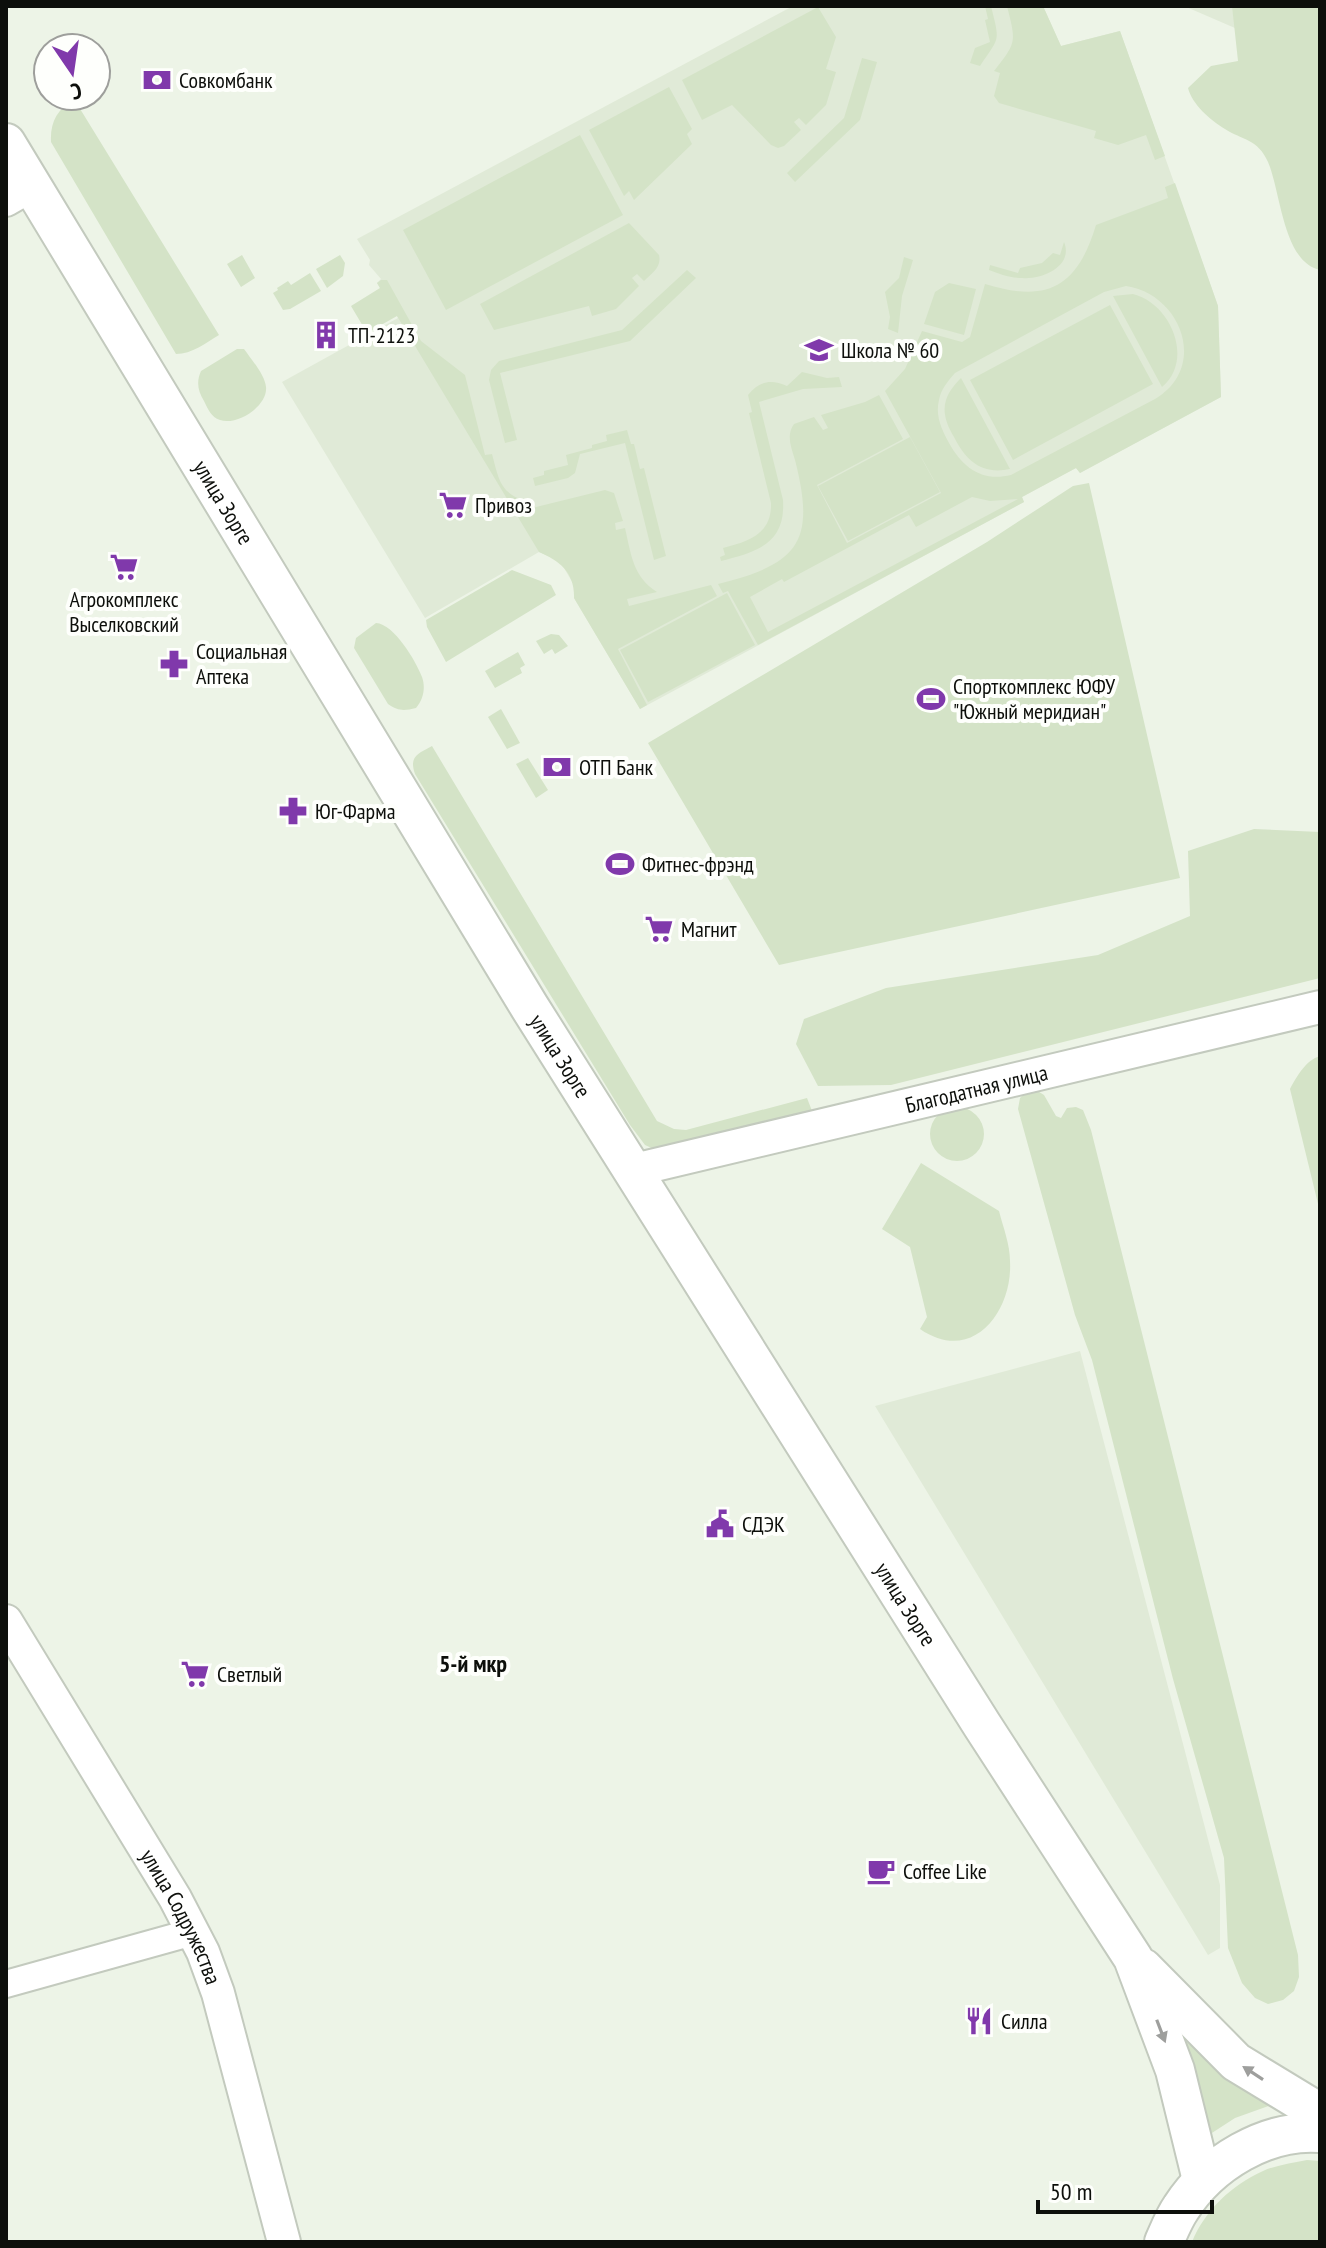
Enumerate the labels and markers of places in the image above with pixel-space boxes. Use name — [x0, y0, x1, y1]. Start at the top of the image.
bank icon: Совкомбанк — [142, 65, 172, 95]
place label: Совкомбанк — [179, 66, 273, 94]
building icon: ТП-2123 — [311, 320, 341, 350]
place label: ТП-2123 — [348, 321, 415, 349]
school or university icon: Школа № 60 — [804, 335, 834, 365]
place label: Школа № 60 — [841, 336, 939, 364]
supermarket icon: Привоз — [438, 490, 468, 520]
place label: Привоз — [475, 491, 532, 519]
supermarket icon: Агрокомплекс Выселковский — [109, 552, 139, 582]
place label: Агрокомплекс Выселковский — [69, 585, 179, 638]
place label: Социальная Аптека — [196, 637, 287, 690]
pharmacy icon: Социальная Аптека — [159, 649, 189, 679]
place label: Спорткомплекс ЮФУ "Южный меридиан" — [953, 672, 1115, 725]
sports icon: Спорткомплекс ЮФУ "Южный меридиан" — [916, 684, 946, 714]
bank icon: ОТП Банк — [542, 752, 572, 782]
place label: ОТП Банк — [579, 753, 653, 781]
pharmacy icon: Юг-Фарма — [278, 796, 308, 826]
place label: Юг-Фарма — [315, 797, 395, 825]
sports icon: Фитнес-фрэнд — [605, 849, 635, 879]
place label: Фитнес-фрэнд — [642, 850, 754, 878]
supermarket icon: Магнит — [644, 914, 674, 944]
place label: Магнит — [681, 915, 738, 943]
public building icon: СДЭК — [705, 1509, 735, 1539]
place label: СДЭК — [742, 1510, 785, 1538]
supermarket icon: Светлый — [180, 1659, 210, 1689]
place label: Светлый — [217, 1660, 282, 1688]
cafe icon: Coffee Like — [866, 1856, 896, 1886]
place label: Coffee Like — [903, 1857, 987, 1885]
restaurant icon: Силла — [964, 2006, 994, 2036]
place label: Силла — [1001, 2007, 1047, 2035]

